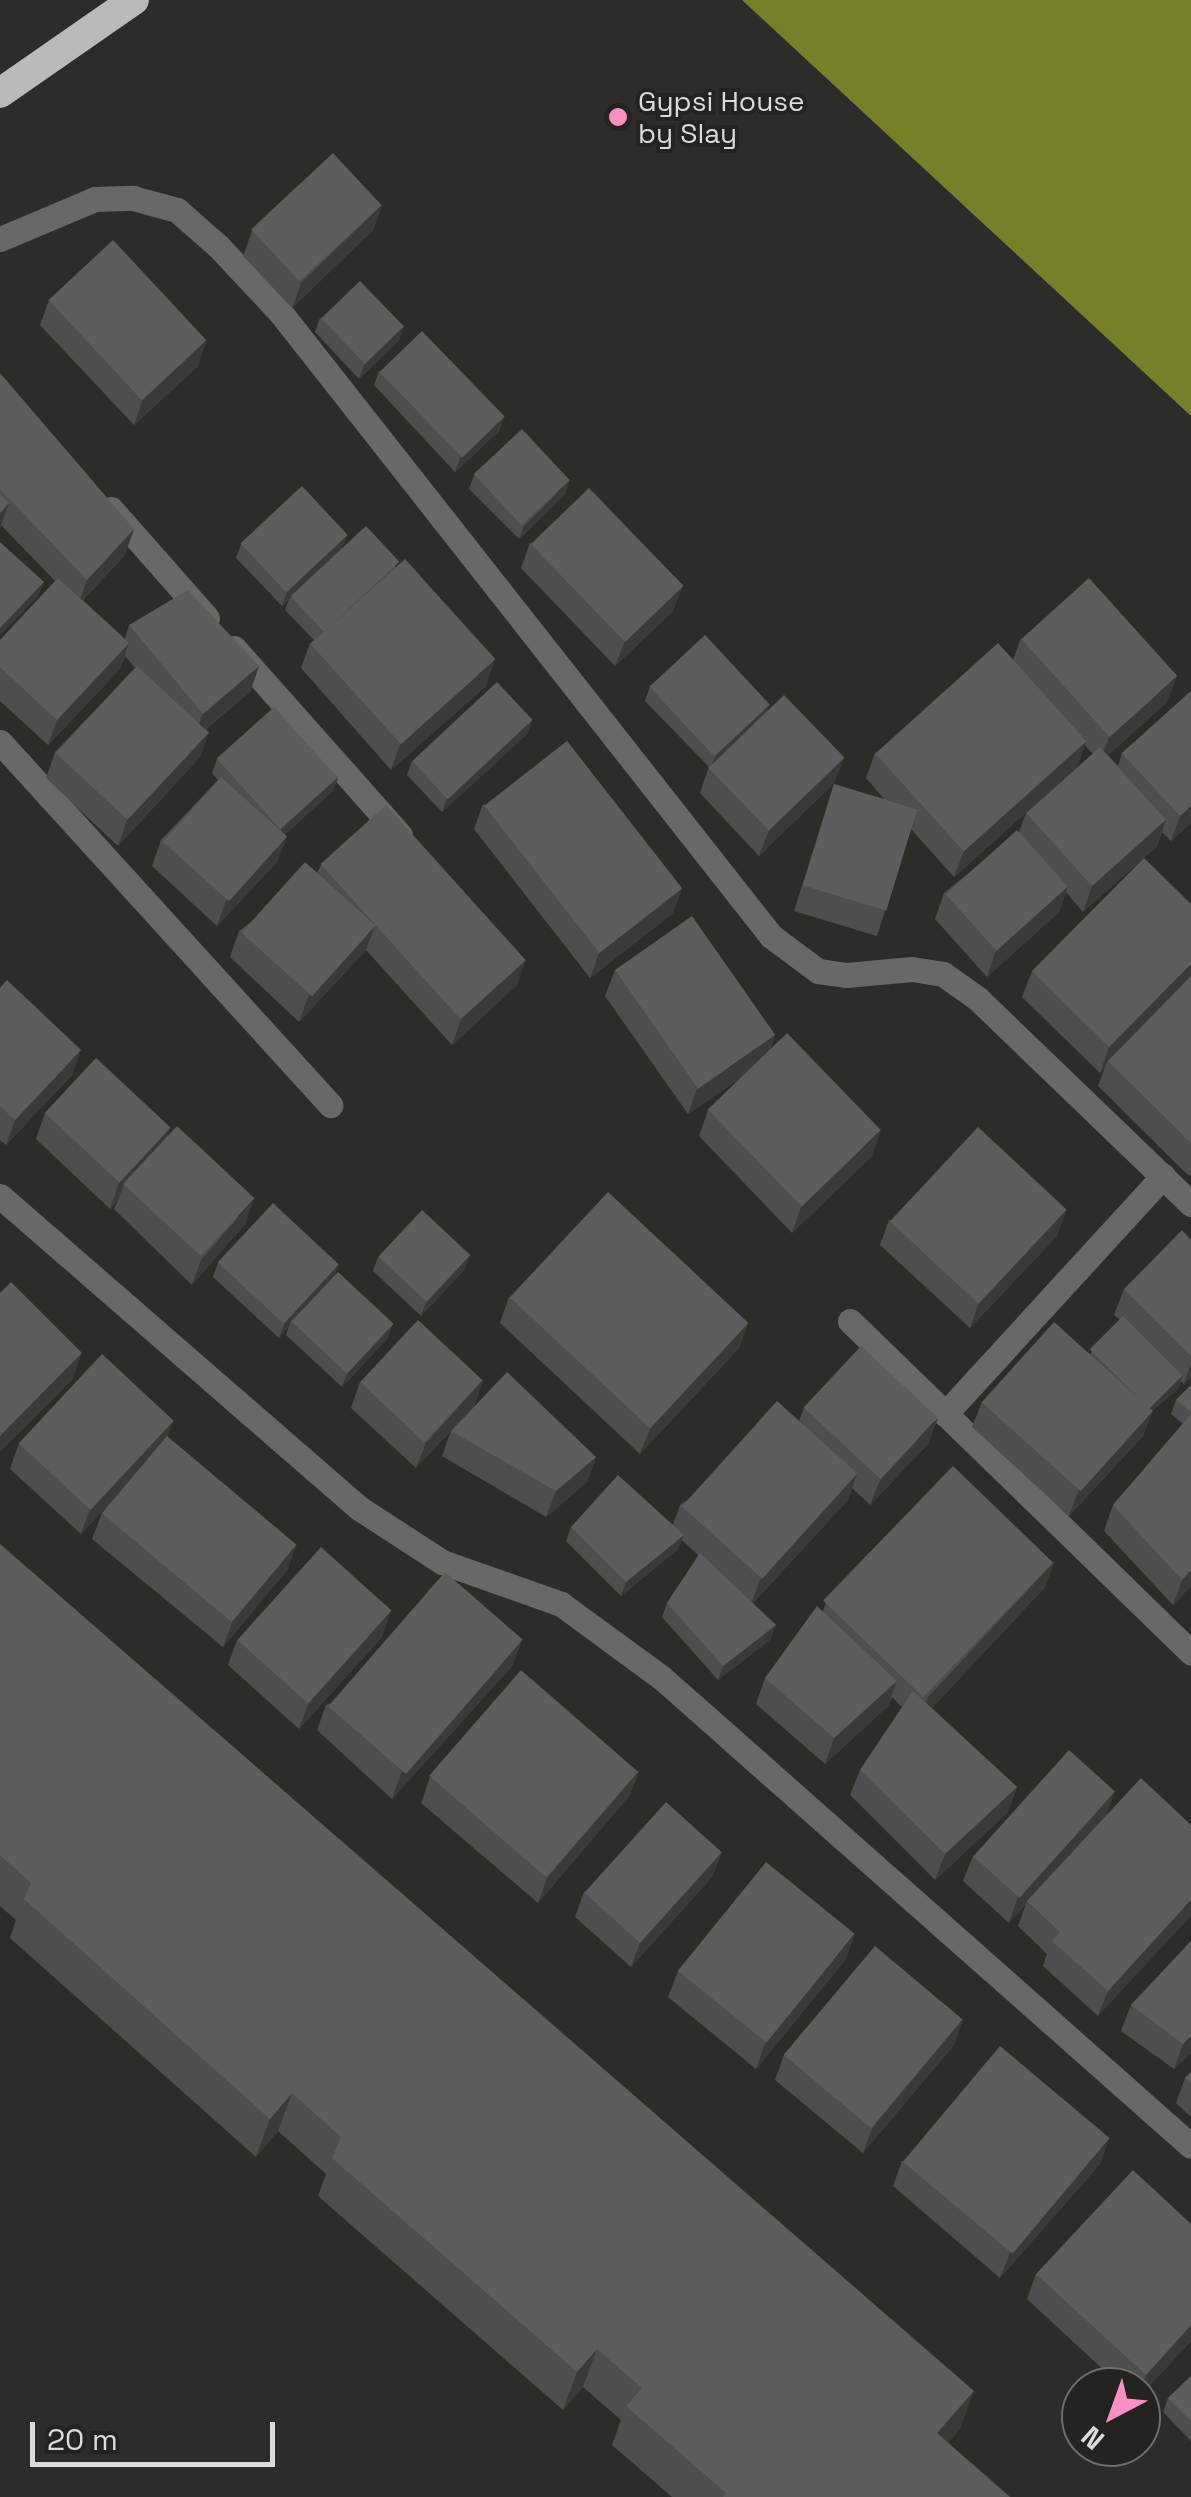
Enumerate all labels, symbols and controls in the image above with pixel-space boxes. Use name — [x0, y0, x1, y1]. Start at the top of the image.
place label: Gypsi House by Slay — [638, 84, 805, 150]
marker: Gypsi House by Slay — [607, 106, 629, 128]
north arrow — [1061, 2367, 1161, 2467]
scale bar — [35, 2402, 280, 2464]
text: N — [1074, 2418, 1112, 2458]
text: 20 m — [47, 2420, 118, 2459]

